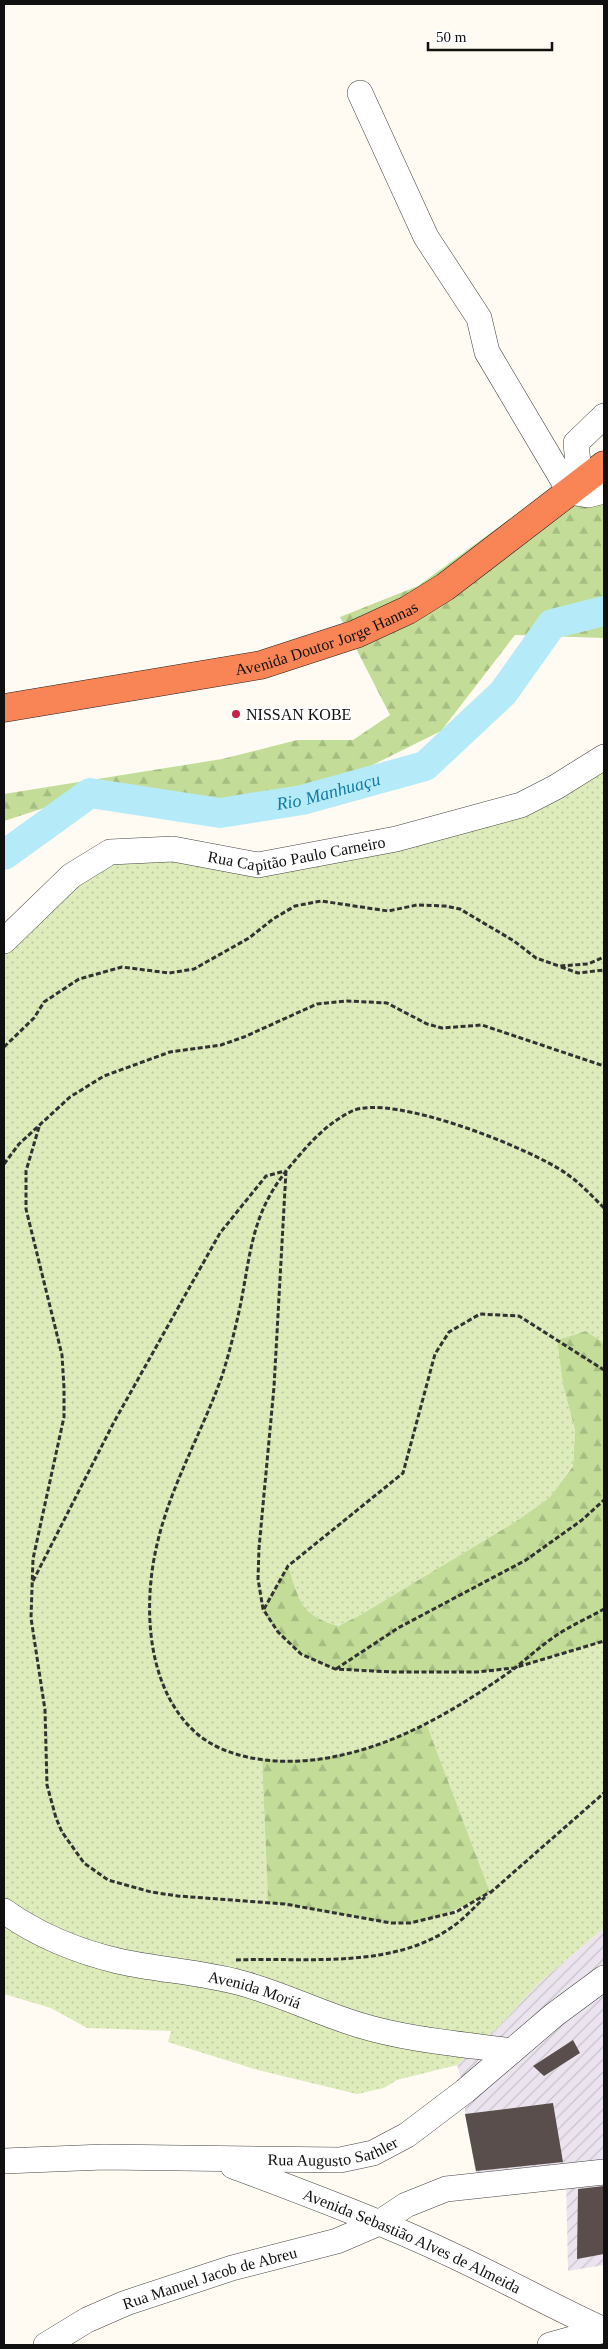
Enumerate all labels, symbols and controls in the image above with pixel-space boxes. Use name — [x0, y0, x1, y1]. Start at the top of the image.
scale bar — [428, 20, 552, 52]
text: 50 m — [436, 29, 467, 45]
street label: Avenida Doutor Jorge Hannas — [234, 598, 421, 678]
place label: NISSAN KOBE — [246, 706, 351, 723]
marker: NISSAN KOBE — [230, 708, 242, 720]
water label: Rio Manhuaçu — [274, 769, 382, 814]
street label: Rua Capitão Paulo Carneiro — [206, 833, 387, 875]
street label: Avenida Moriá — [207, 1968, 303, 2012]
street label: Rua Augusto Sathler — [268, 2133, 401, 2170]
street label: Avenida Sebastião Alves de Almeida — [301, 2185, 524, 2297]
street label: Rua Manuel Jacob de Abreu — [120, 2244, 299, 2313]

